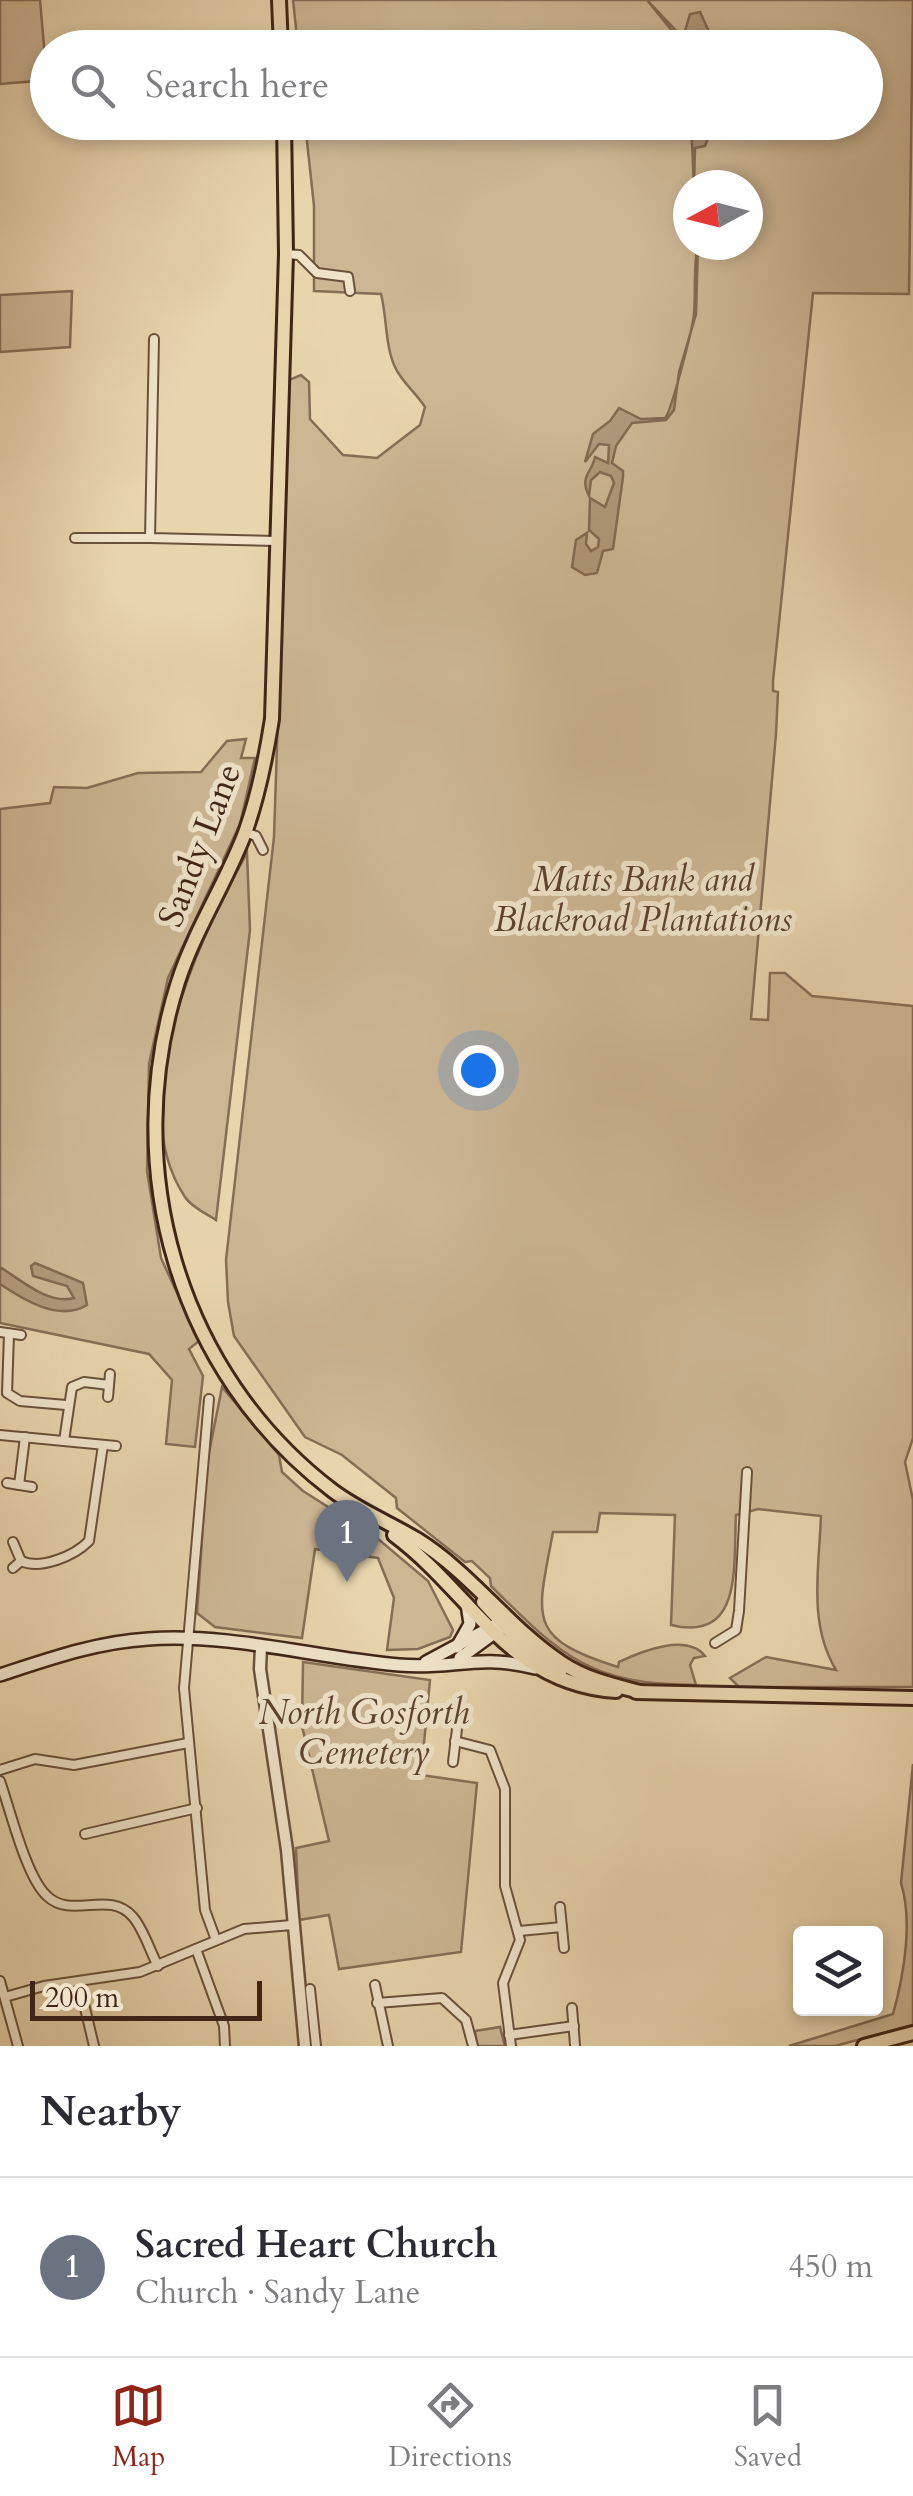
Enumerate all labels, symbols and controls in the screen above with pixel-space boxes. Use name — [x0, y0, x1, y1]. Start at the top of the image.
search box — [30, 30, 883, 140]
icon: search — [65, 58, 120, 113]
text: Search here — [145, 59, 329, 111]
north arrow — [673, 170, 763, 260]
street label: Sandy Lane — [147, 757, 253, 934]
park label: Matts Bank and Blackroad Plantations — [494, 856, 792, 944]
your location — [453, 1045, 504, 1096]
pin: 1 — [314, 1500, 380, 1582]
park label: North Gosforth Cemetery — [259, 1689, 469, 1777]
map controls — [793, 1926, 883, 2016]
button: layers — [793, 1926, 883, 2016]
scale bar — [30, 1976, 262, 2020]
text: 200 m — [45, 1979, 119, 2017]
text: Nearby — [40, 2083, 182, 2140]
text: Sacred Heart Church — [135, 2219, 498, 2271]
text: 1 — [64, 2245, 81, 2289]
text: 450 m — [788, 2245, 873, 2289]
text: Church · Sandy Lane — [135, 2271, 420, 2315]
tab: Map — [111, 2378, 166, 2476]
tab: Directions — [388, 2378, 512, 2476]
tab: Saved — [734, 2378, 802, 2476]

